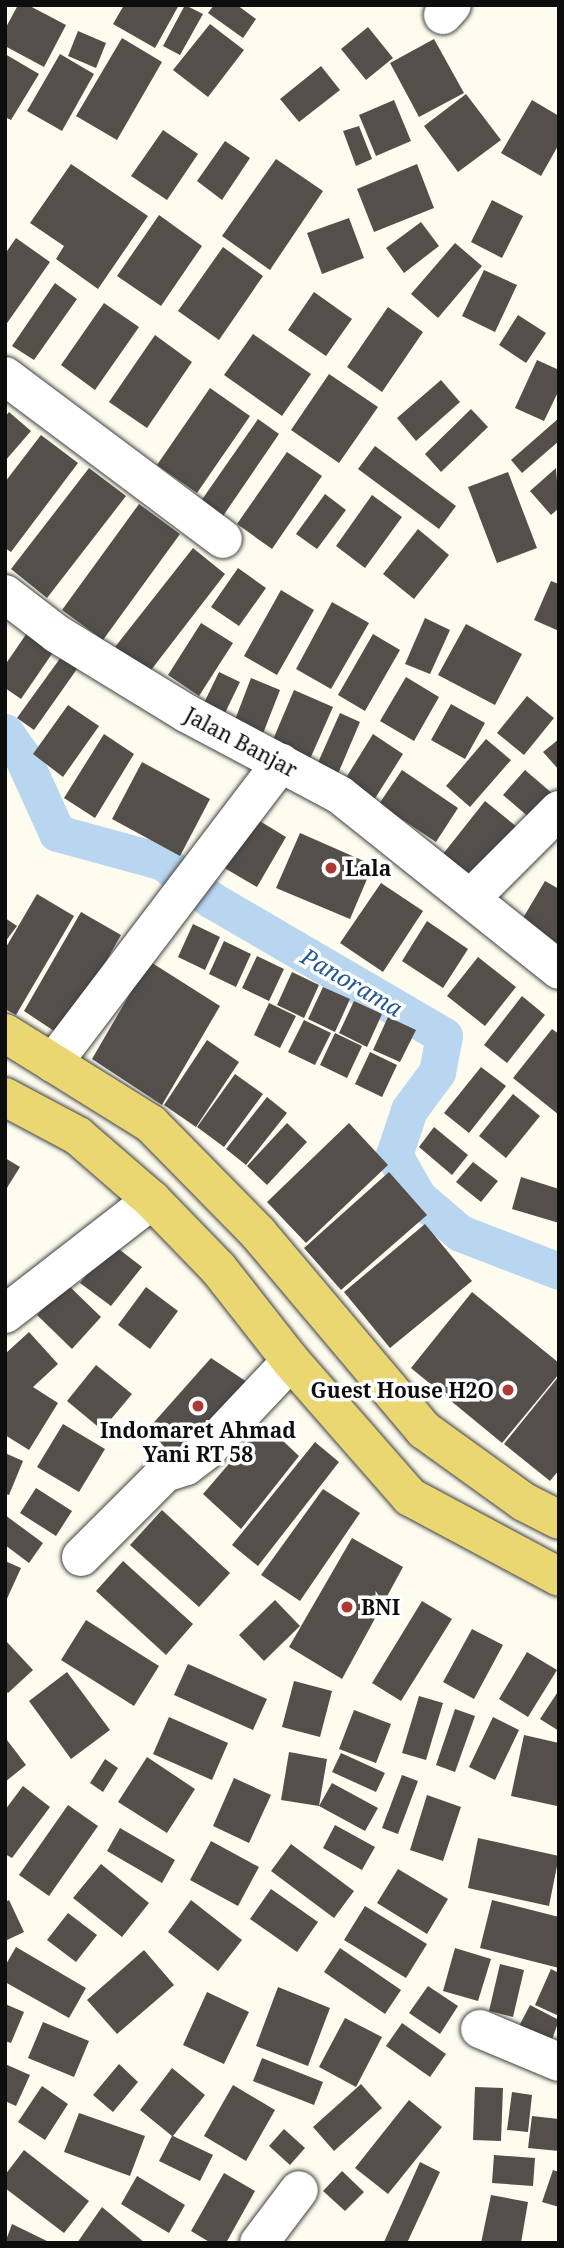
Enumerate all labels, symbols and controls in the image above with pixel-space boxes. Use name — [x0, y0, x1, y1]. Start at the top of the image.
street label: Jalan Banjar — [180, 702, 302, 782]
place label: Lala — [345, 855, 391, 881]
marker: Lala — [323, 860, 339, 876]
water label: Panorama — [297, 942, 407, 1022]
place label: Guest House H2O — [310, 1377, 494, 1403]
marker: Guest House H2O — [500, 1382, 516, 1398]
marker: Indomaret Ahmad Yani RT 58 — [190, 1398, 206, 1414]
place label: Indomaret Ahmad Yani RT 58 — [100, 1417, 296, 1467]
place label: BNI — [361, 1594, 400, 1620]
marker: BNI — [339, 1599, 355, 1615]

